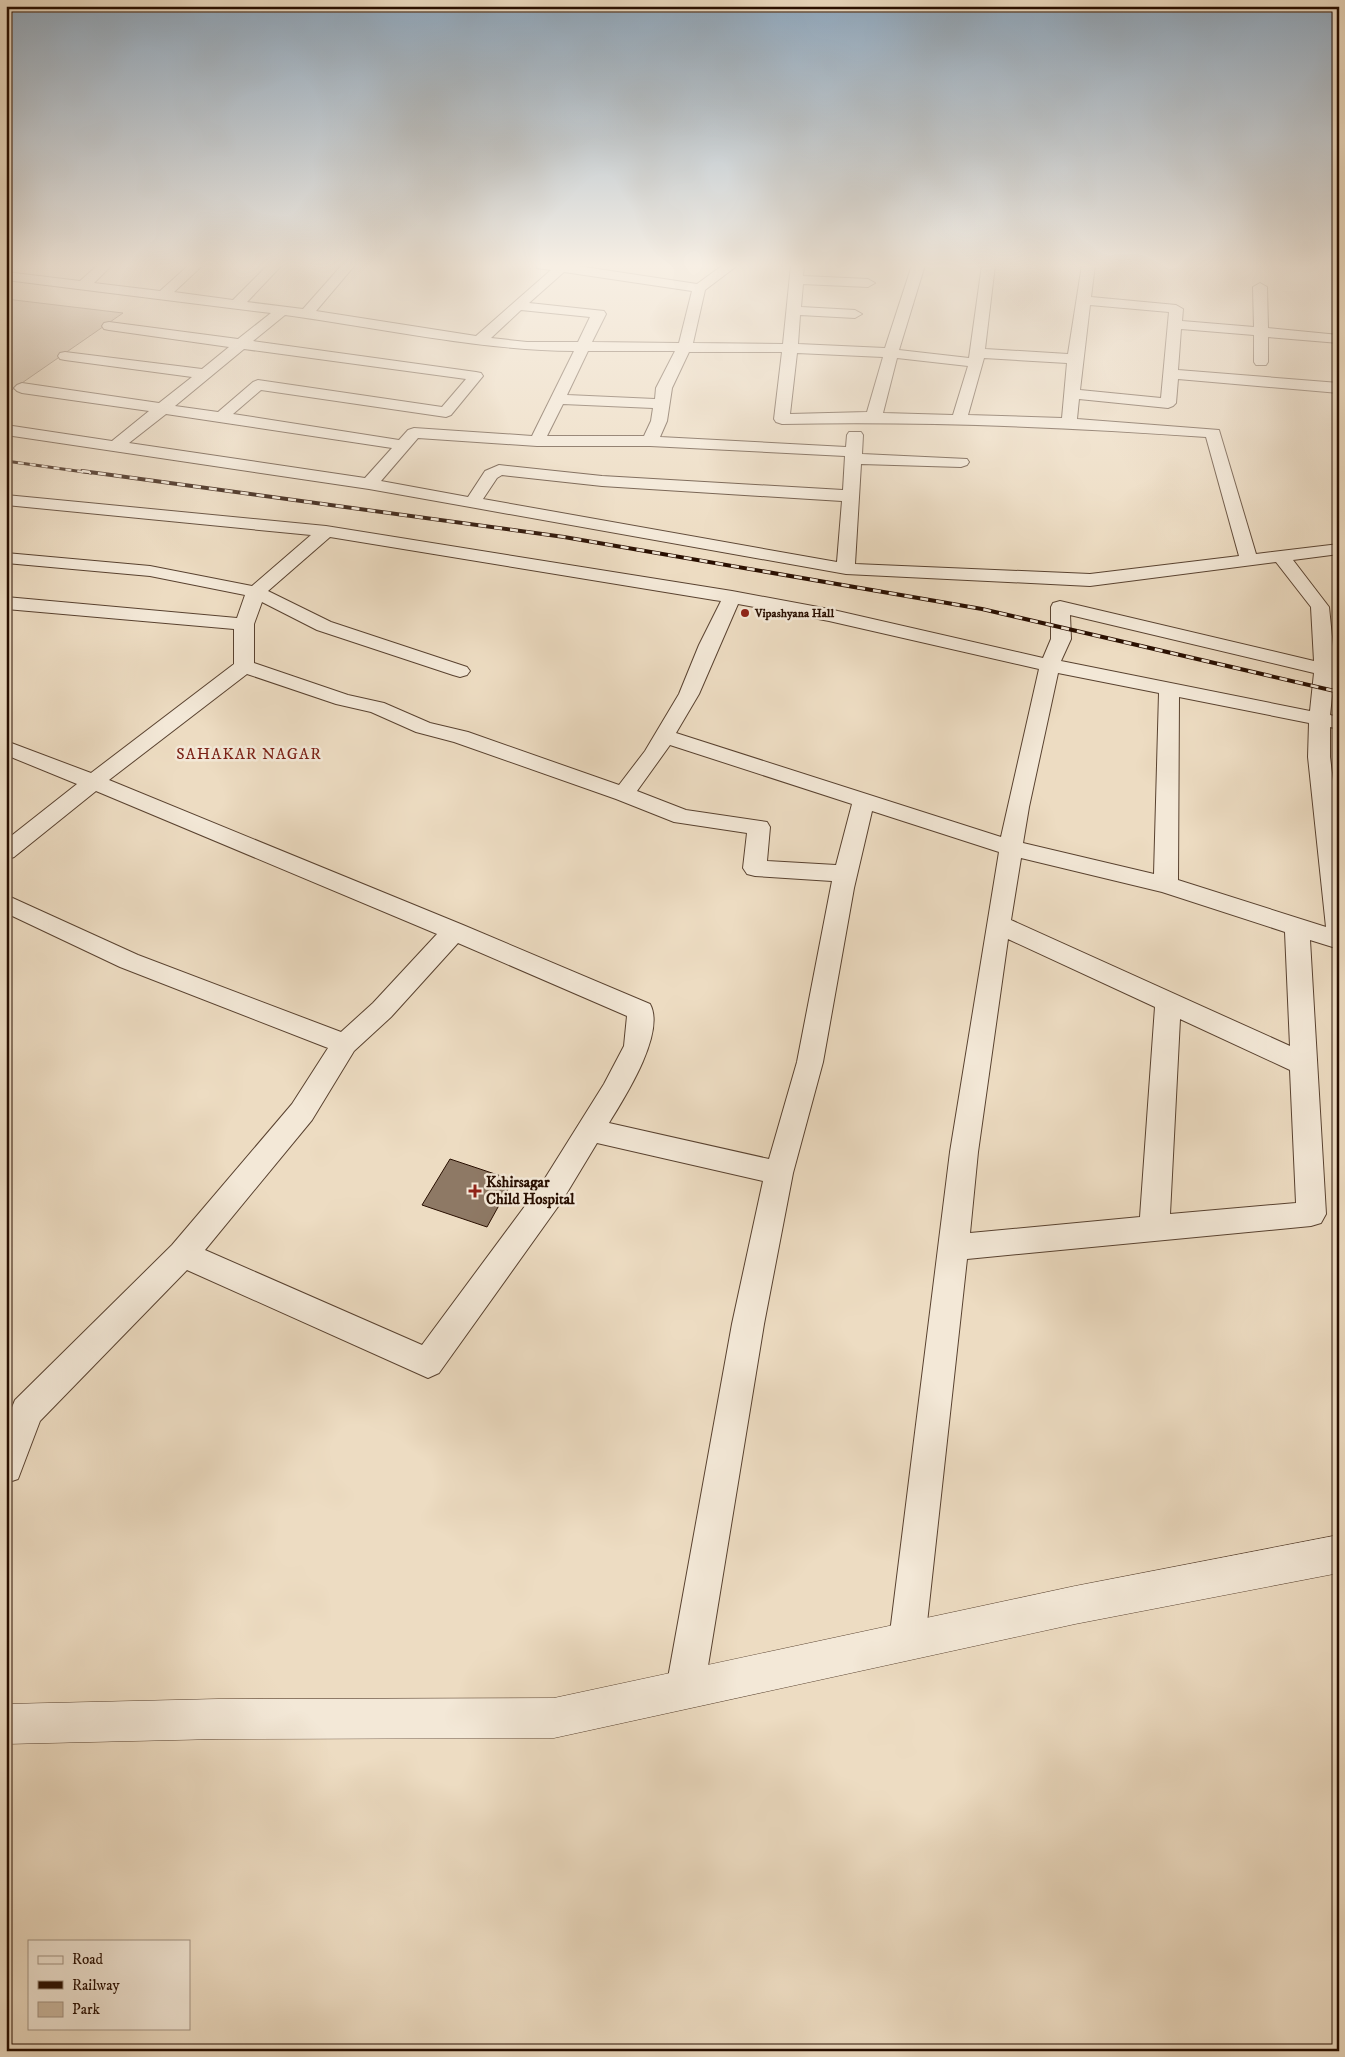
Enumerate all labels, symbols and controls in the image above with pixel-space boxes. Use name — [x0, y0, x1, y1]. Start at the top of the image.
place label: Vipashyana Hall — [754, 606, 834, 621]
marker: Vipashyana Hall — [739, 607, 751, 619]
district label: SAHAKAR NAGAR — [176, 744, 322, 764]
place label: Kshirsagar Child Hospital — [486, 1173, 575, 1209]
marker: Kshirsagar Child Hospital — [468, 1184, 482, 1198]
legend — [28, 1940, 190, 2030]
text: Road — [72, 1950, 104, 1969]
text: Railway — [72, 1976, 120, 1995]
text: Park — [72, 2000, 101, 2019]

